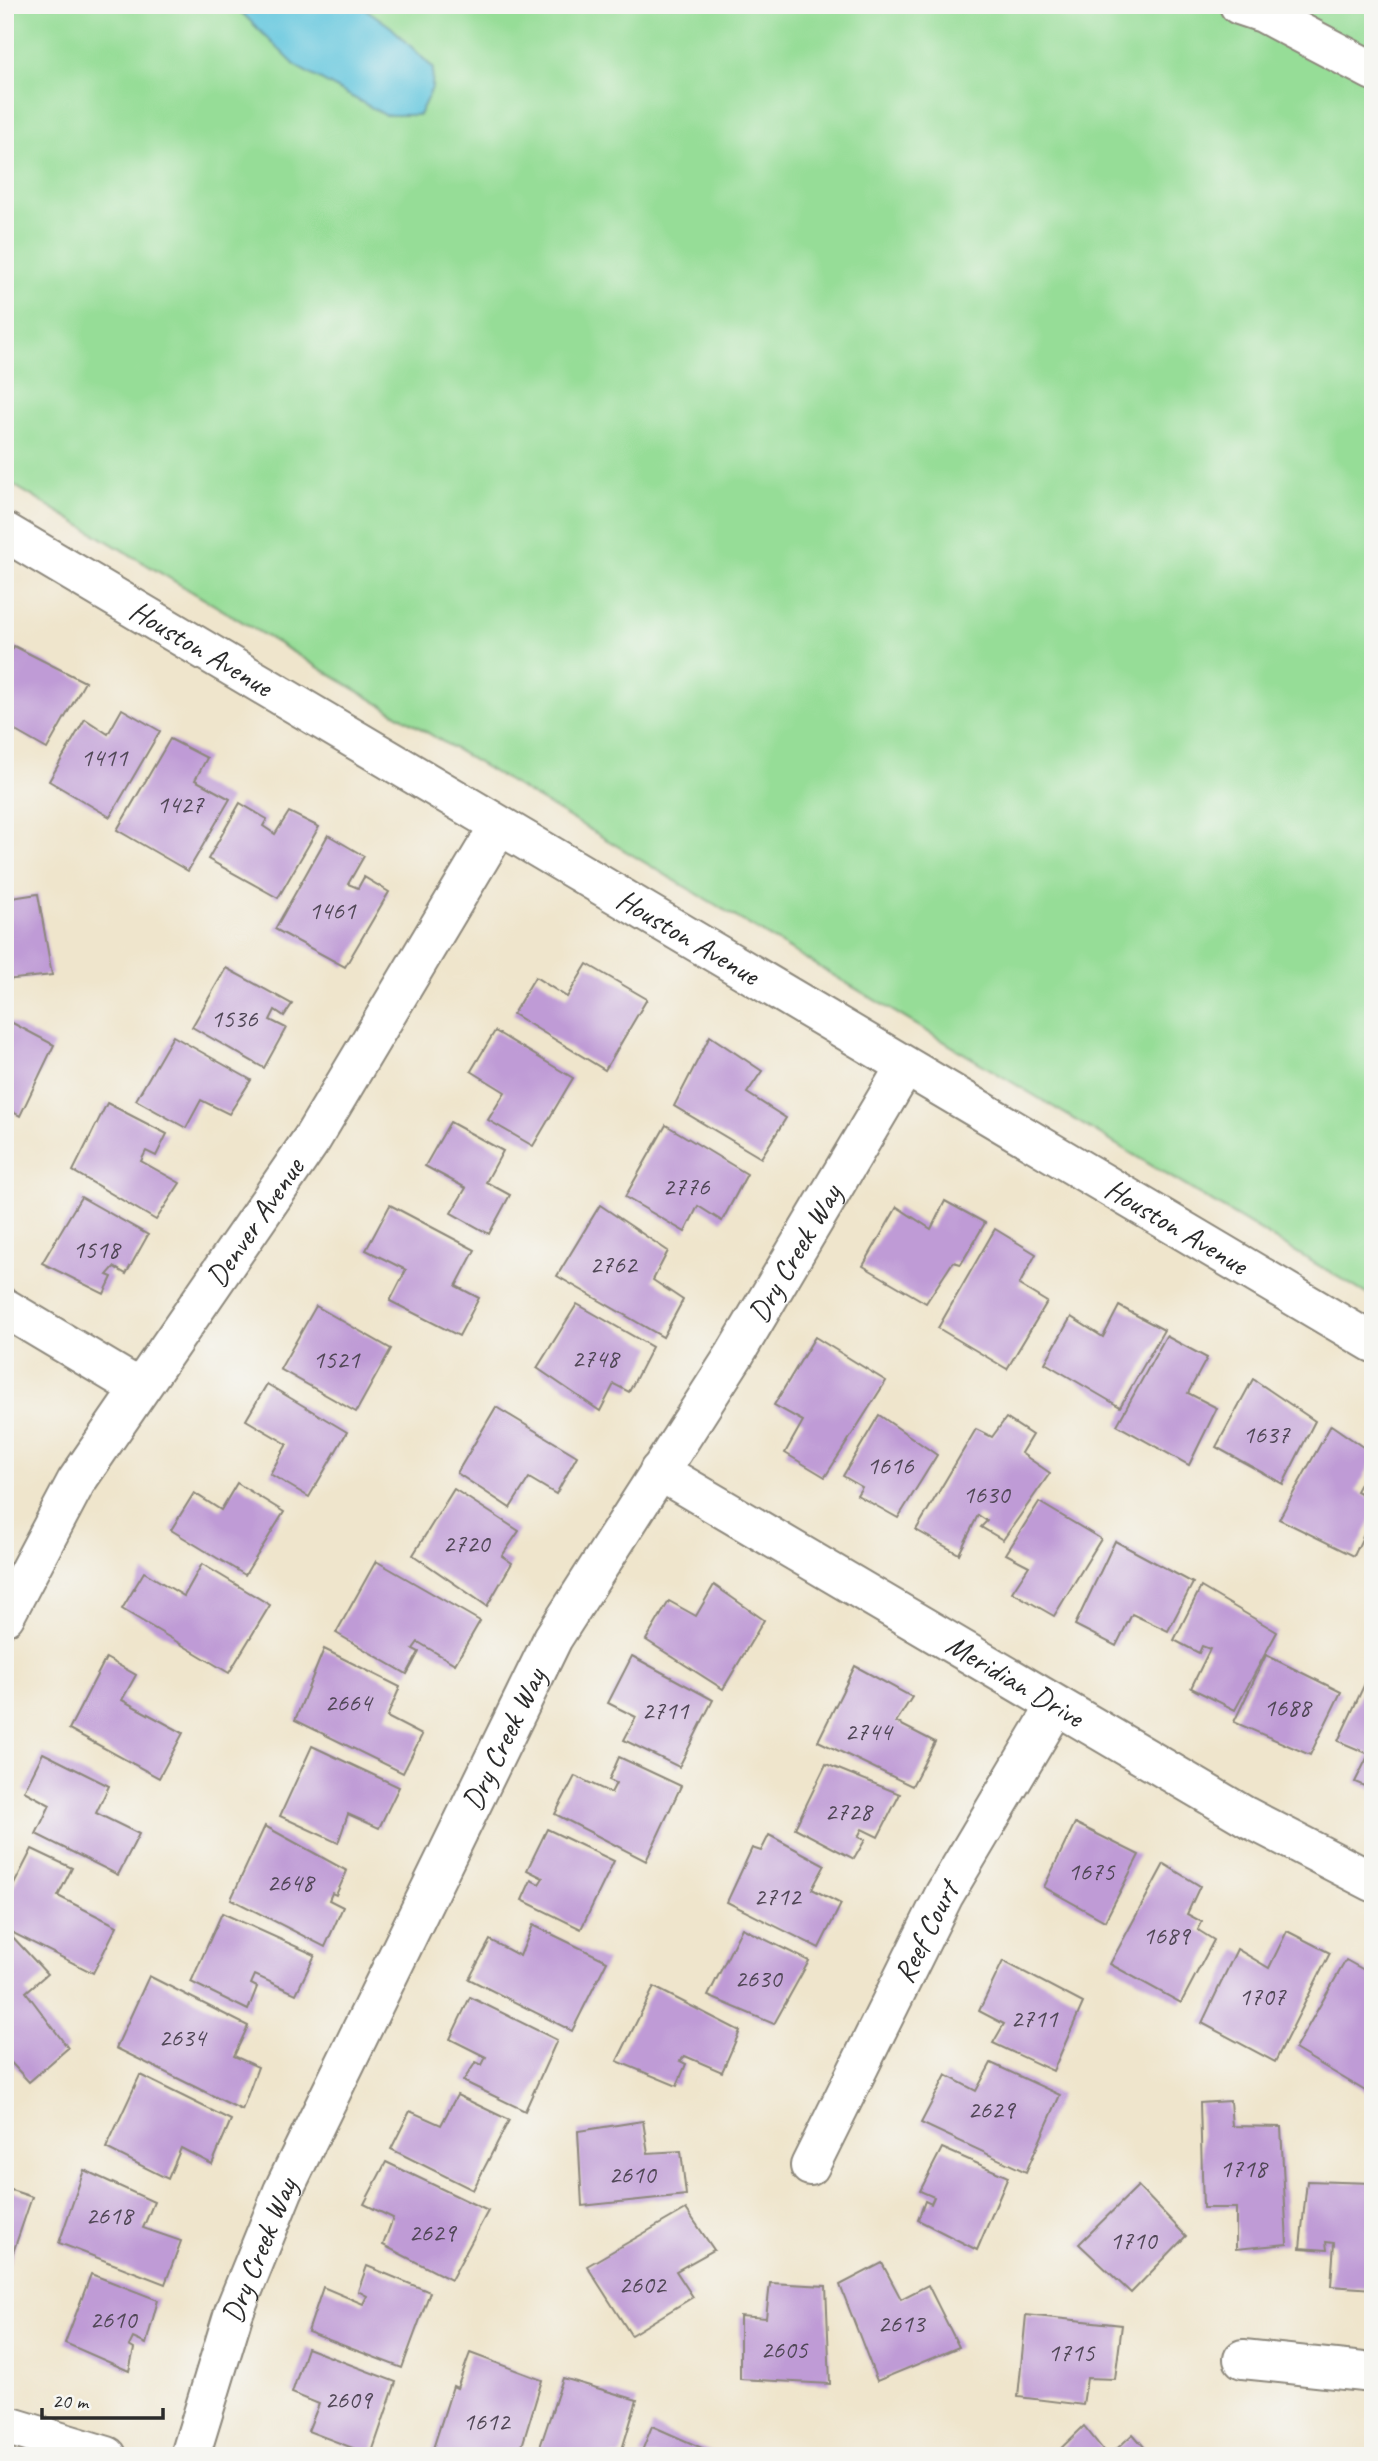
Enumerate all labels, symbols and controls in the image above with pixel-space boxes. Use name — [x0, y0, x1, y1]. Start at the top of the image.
street label: Houston Avenue — [123, 591, 281, 706]
house number: 1411 — [81, 741, 129, 774]
house number: 1427 — [157, 788, 205, 821]
street label: Houston Avenue — [610, 880, 768, 995]
house number: 1461 — [309, 894, 357, 927]
house number: 1536 — [211, 1002, 259, 1035]
street label: Denver Avenue — [197, 1149, 314, 1294]
house number: 2776 — [663, 1170, 711, 1203]
street label: Houston Avenue — [1098, 1170, 1257, 1285]
street label: Dry Creek Way — [739, 1176, 851, 1329]
house number: 1518 — [73, 1233, 122, 1266]
house number: 2762 — [590, 1248, 639, 1281]
house number: 2748 — [572, 1342, 621, 1375]
house number: 1521 — [313, 1343, 361, 1376]
house number: 1637 — [1243, 1418, 1291, 1451]
house number: 1616 — [867, 1449, 915, 1482]
house number: 1630 — [963, 1478, 1012, 1511]
house number: 2720 — [443, 1527, 492, 1560]
street label: Meridian Drive — [939, 1625, 1092, 1737]
street label: Dry Creek Way — [453, 1660, 555, 1816]
house number: 2664 — [325, 1686, 374, 1719]
house number: 1688 — [1264, 1691, 1313, 1724]
house number: 2711 — [642, 1694, 690, 1727]
house number: 2744 — [845, 1715, 894, 1748]
house number: 2728 — [825, 1795, 874, 1828]
house number: 1675 — [1068, 1855, 1116, 1888]
house number: 2648 — [267, 1866, 316, 1899]
street label: Reef Court — [885, 1871, 969, 1989]
house number: 2712 — [754, 1880, 803, 1913]
house number: 1689 — [1143, 1919, 1192, 1952]
house number: 2630 — [735, 1962, 784, 1995]
house number: 1707 — [1239, 1980, 1287, 2013]
house number: 2711 — [1011, 2002, 1059, 2035]
house number: 2634 — [159, 2021, 208, 2054]
house number: 2629 — [968, 2093, 1017, 2126]
house number: 1718 — [1220, 2152, 1269, 2185]
house number: 2610 — [609, 2158, 658, 2191]
street label: Dry Creek Way — [213, 2170, 306, 2327]
house number: 2618 — [86, 2199, 135, 2232]
house number: 2629 — [409, 2216, 458, 2249]
house number: 1710 — [1110, 2224, 1159, 2257]
house number: 2602 — [619, 2268, 668, 2301]
house number: 2610 — [90, 2303, 139, 2336]
house number: 2613 — [878, 2307, 927, 2340]
house number: 2605 — [761, 2333, 809, 2366]
house number: 1715 — [1048, 2336, 1096, 2369]
scale bar — [42, 2377, 163, 2421]
house number: 2609 — [325, 2383, 374, 2416]
text: 20 m — [52, 2388, 90, 2414]
house number: 1612 — [463, 2405, 512, 2438]

